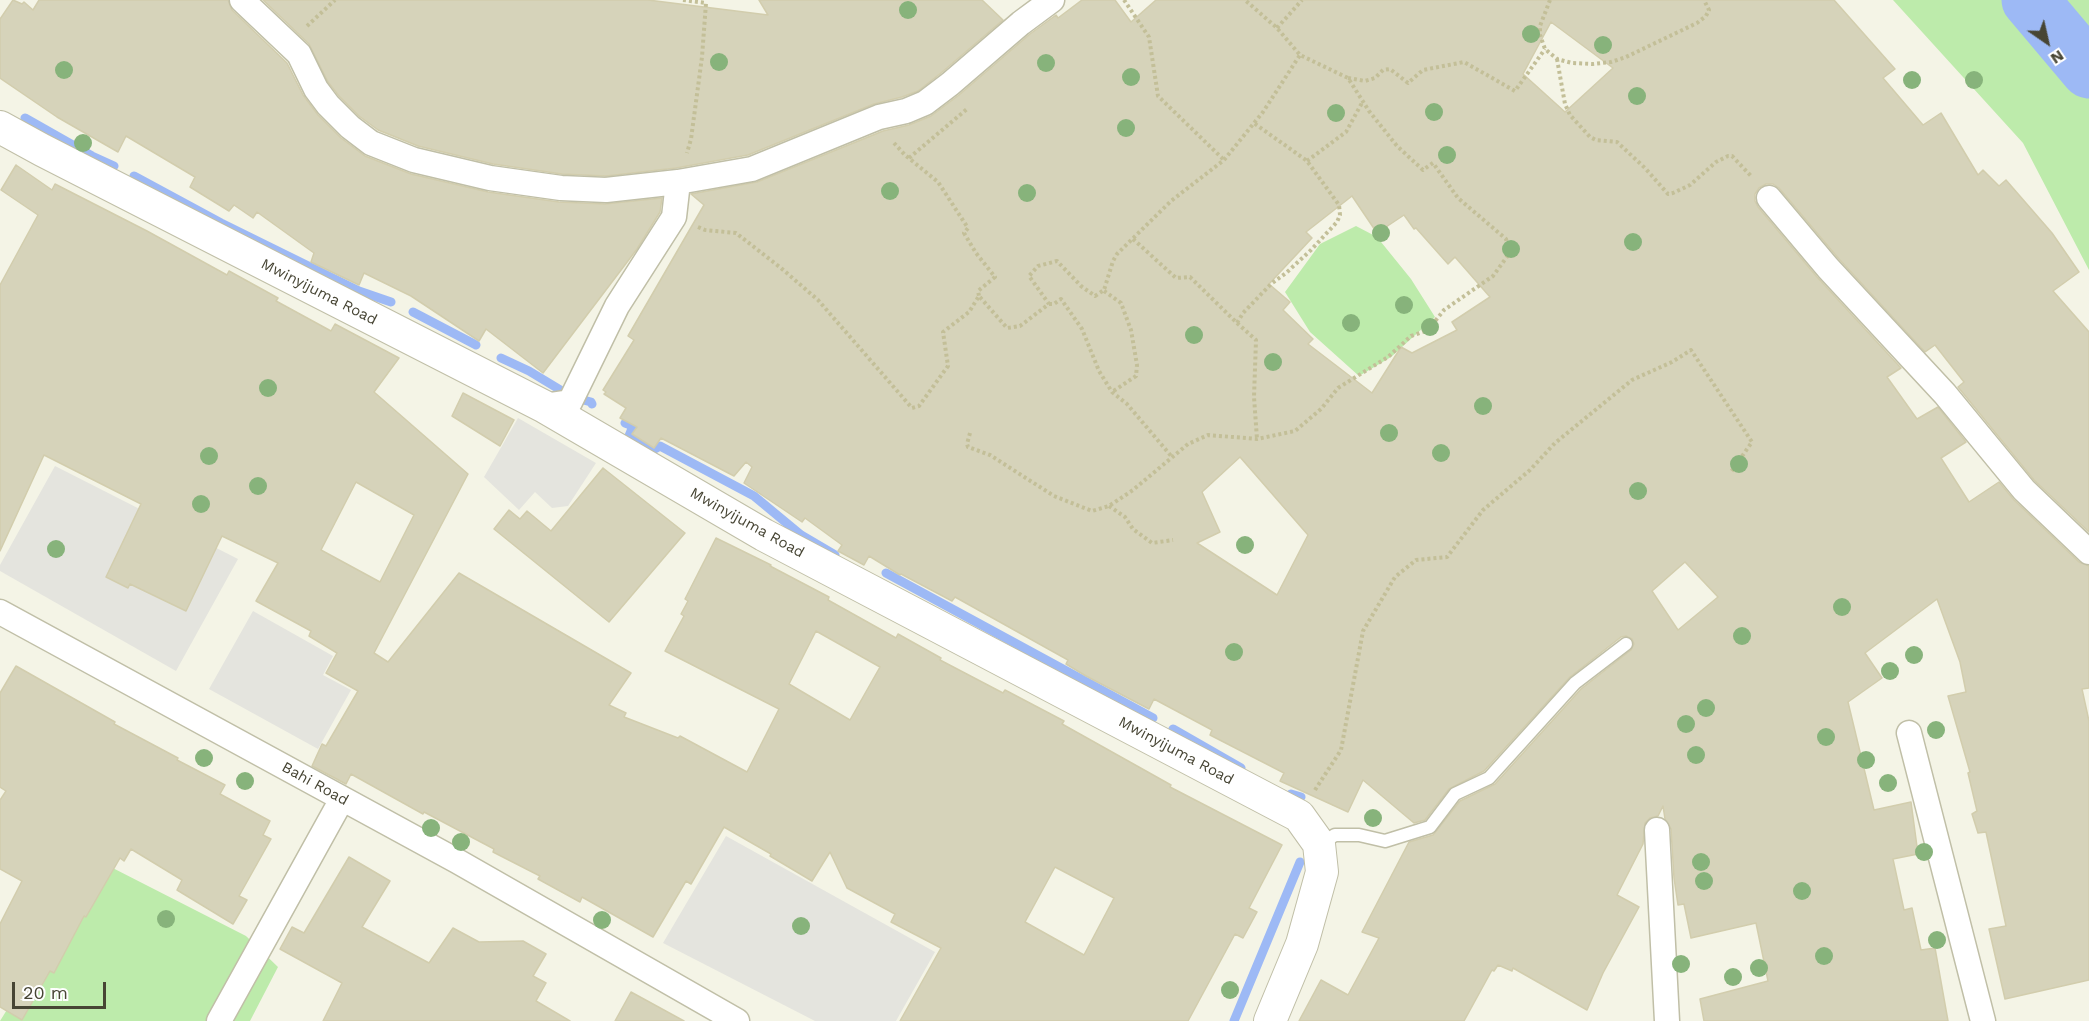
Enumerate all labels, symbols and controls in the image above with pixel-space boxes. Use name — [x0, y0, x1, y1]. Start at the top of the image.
north arrow — [2017, 12, 2077, 72]
text: N — [2047, 46, 2068, 69]
street label: Mwinyijuma Road — [258, 255, 380, 329]
street label: Mwinyijuma Road — [687, 484, 807, 562]
street label: Mwinyijuma Road — [1115, 713, 1237, 789]
street label: Bahi Road — [279, 758, 351, 810]
scale bar — [15, 970, 110, 1008]
text: 20 m — [23, 982, 68, 1003]

